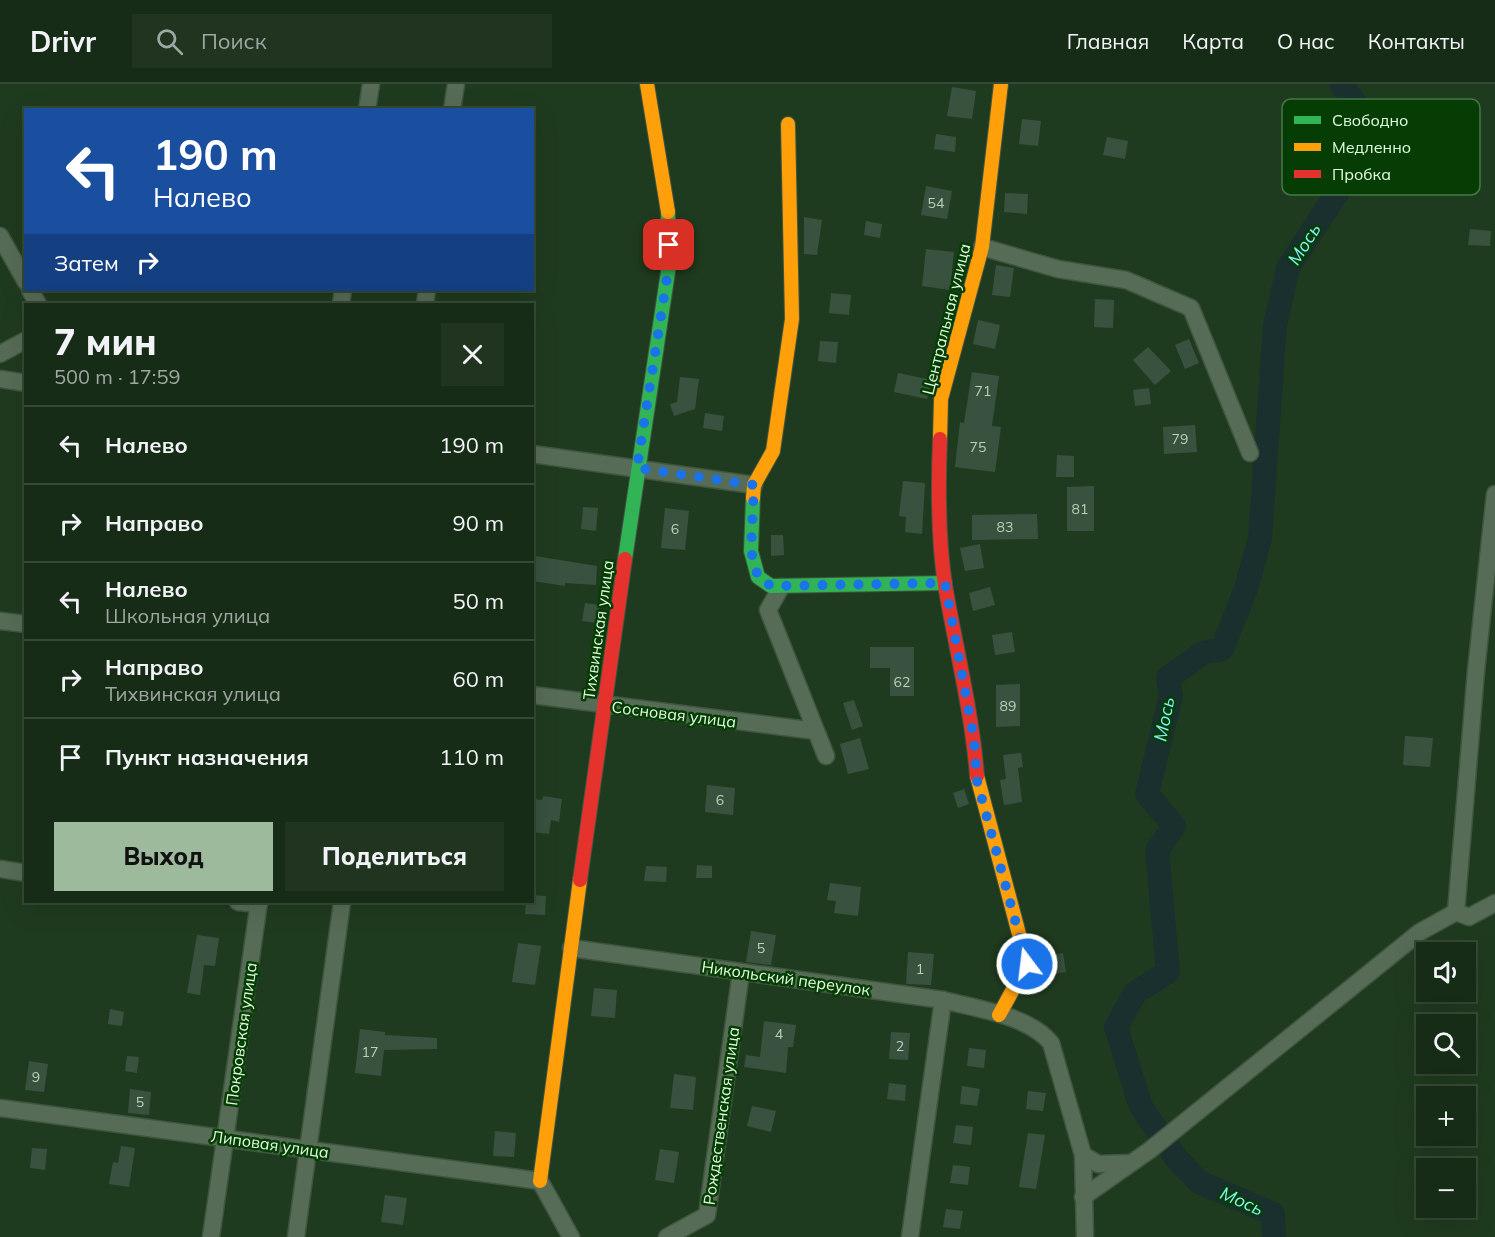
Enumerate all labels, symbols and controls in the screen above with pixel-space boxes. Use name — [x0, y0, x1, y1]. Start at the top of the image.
search box — [132, 14, 552, 68]
text: Drivr — [30, 24, 96, 59]
icon: search — [153, 25, 186, 58]
text: Поиск — [201, 27, 267, 55]
text: Главная — [1067, 28, 1149, 54]
text: Карта — [1182, 28, 1244, 54]
text: О нас — [1277, 28, 1335, 54]
text: Контакты — [1368, 28, 1465, 54]
legend — [1282, 99, 1480, 195]
text: Свободно — [1332, 110, 1408, 130]
text: 190 m — [153, 128, 278, 181]
icon: left — [54, 132, 132, 210]
text: Медленно — [1332, 137, 1411, 157]
text: Пробка — [1332, 164, 1391, 184]
text: Налево — [153, 180, 252, 214]
house number: 54 — [928, 194, 945, 212]
pin — [643, 219, 694, 270]
water label: Мось — [1282, 219, 1326, 269]
icon: arrive — [652, 228, 685, 261]
street label: Центральная улица — [918, 241, 974, 397]
icon: right — [131, 246, 164, 279]
text: Затем — [54, 249, 119, 277]
text: 7 мин — [54, 319, 157, 364]
button: close — [441, 323, 504, 386]
text: 500 m · 17:59 — [54, 364, 180, 389]
house number: 71 — [975, 382, 991, 400]
icon: left — [54, 429, 87, 462]
house number: 79 — [1172, 430, 1188, 448]
text: Налево — [105, 431, 188, 459]
text: 190 m — [439, 431, 504, 459]
house number: 75 — [970, 438, 986, 456]
house number: 81 — [1072, 500, 1088, 518]
icon: right — [54, 507, 87, 540]
text: Направо — [105, 509, 203, 537]
text: 90 m — [453, 509, 504, 537]
house number: 83 — [997, 518, 1013, 536]
house number: 6 — [671, 520, 679, 538]
street label: Тихвинская улица — [578, 559, 618, 701]
text: Налево — [105, 575, 188, 603]
icon: left — [54, 585, 87, 618]
text: 50 m — [453, 587, 504, 615]
text: Школьная улица — [105, 603, 270, 628]
text: Направо — [105, 653, 203, 681]
icon: right — [54, 663, 87, 696]
text: 60 m — [453, 665, 504, 693]
house number: 62 — [894, 673, 910, 691]
text: Тихвинская улица — [105, 681, 281, 706]
water label: Мось — [1148, 695, 1180, 743]
street label: Сосновая улица — [611, 696, 737, 732]
house number: 89 — [1000, 697, 1016, 715]
icon: arrive — [54, 741, 87, 774]
text: Пункт назначения — [105, 743, 309, 771]
text: 110 m — [439, 743, 504, 771]
house number: 6 — [716, 791, 724, 809]
button: Выход — [54, 822, 273, 891]
button: Поделиться — [285, 822, 504, 891]
position arrow — [995, 932, 1059, 996]
house number: 5 — [757, 939, 765, 957]
map controls — [1416, 942, 1476, 1218]
button: sound — [1416, 942, 1476, 1002]
street label: Никольский переулок — [700, 956, 872, 1000]
house number: 1 — [916, 960, 924, 978]
street label: Покровская улица — [221, 961, 261, 1107]
button: search — [1416, 1014, 1476, 1074]
house number: 4 — [775, 1025, 784, 1043]
street label: Рождественская улица — [699, 1026, 743, 1206]
house number: 2 — [896, 1037, 904, 1055]
house number: 17 — [362, 1043, 378, 1061]
house number: 9 — [32, 1068, 40, 1086]
button: + — [1416, 1086, 1476, 1146]
house number: 5 — [136, 1093, 144, 1111]
street label: Липовая улица — [210, 1126, 330, 1162]
button: − — [1416, 1158, 1476, 1218]
water label: Мось — [1217, 1181, 1267, 1221]

